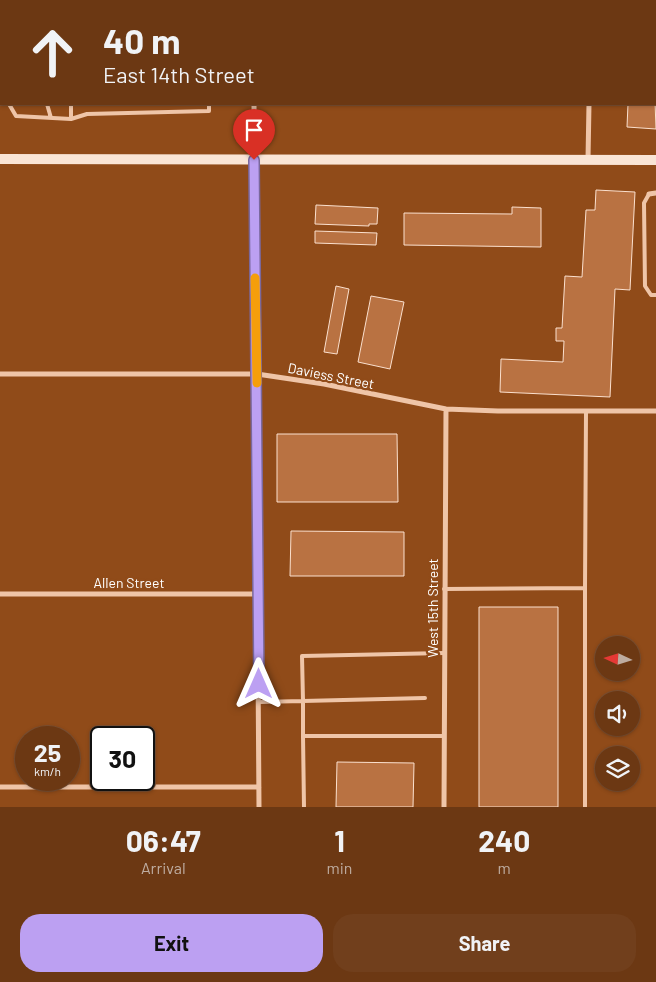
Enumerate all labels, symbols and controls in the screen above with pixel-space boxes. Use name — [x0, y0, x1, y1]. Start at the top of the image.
text: 40 m — [103, 19, 180, 61]
icon: ahead — [20, 20, 85, 85]
text: East 14th Street — [103, 61, 255, 87]
pin — [233, 109, 275, 160]
icon: arrive — [240, 116, 268, 144]
street label: Daviess Street — [287, 359, 376, 392]
street label: West 15th Street — [424, 558, 441, 658]
street label: Allen Street — [94, 574, 164, 591]
north arrow — [595, 636, 640, 681]
map controls — [595, 636, 640, 791]
position arrow — [232, 657, 284, 709]
button: sound — [595, 691, 640, 736]
speed limit sign: 30 — [90, 726, 155, 791]
text: 25 — [34, 737, 61, 767]
button: layers — [595, 746, 640, 791]
text: km/h — [34, 764, 61, 778]
text: 06:47 — [126, 822, 201, 858]
text: 1 — [334, 822, 345, 858]
text: 240 — [478, 822, 530, 858]
text: Arrival — [141, 858, 186, 877]
text: min — [327, 858, 352, 877]
text: m — [498, 858, 511, 877]
button: Exit — [20, 914, 323, 972]
button: Share — [333, 914, 636, 972]

